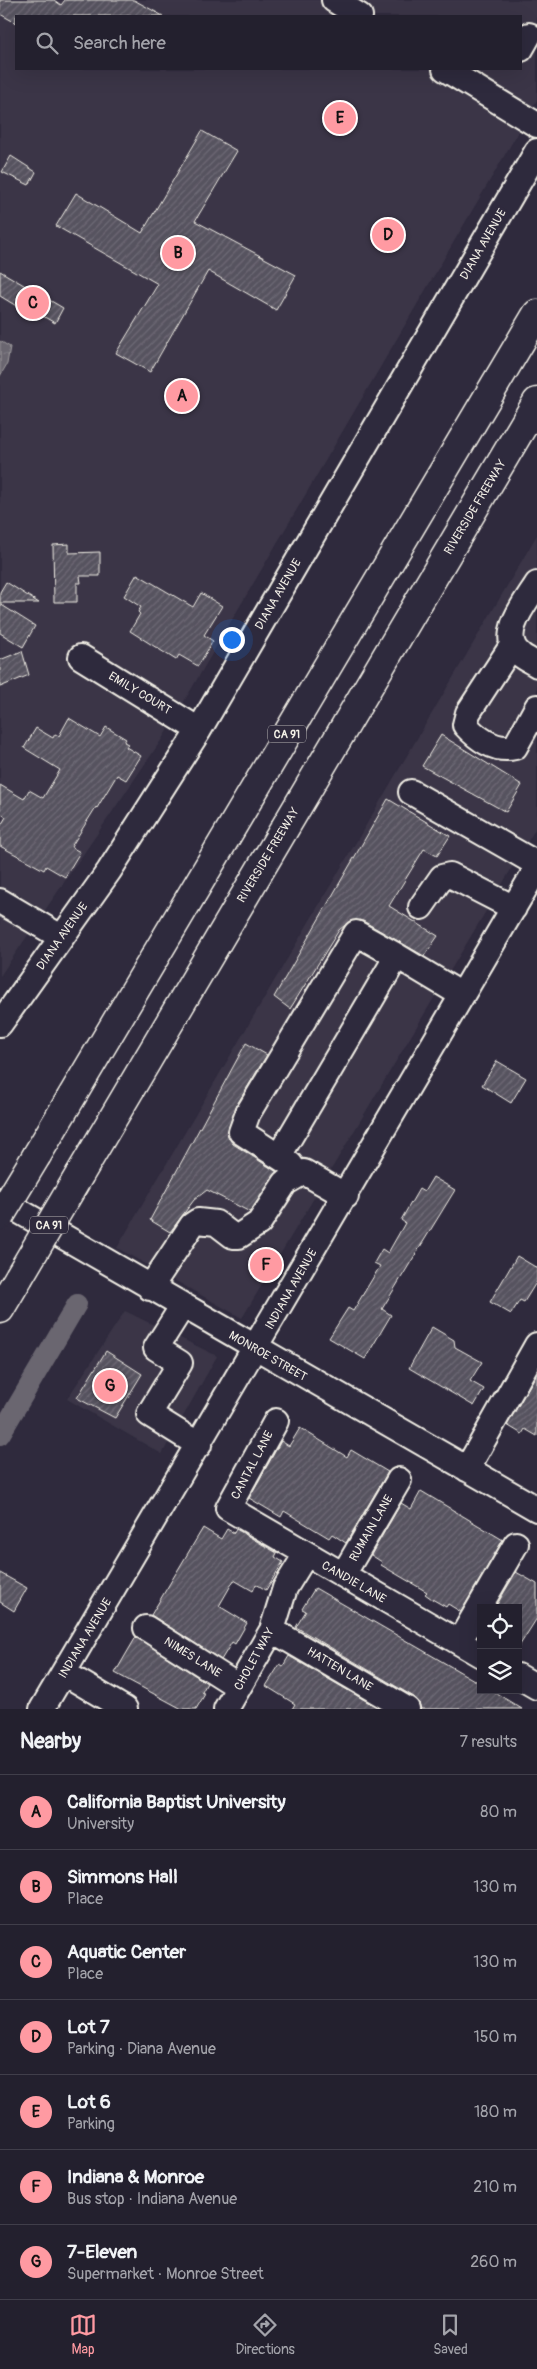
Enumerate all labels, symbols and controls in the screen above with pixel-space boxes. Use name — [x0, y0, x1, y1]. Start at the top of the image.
search box — [15, 15, 522, 70]
icon: search — [33, 29, 61, 57]
text: Search here — [73, 31, 166, 55]
pin: E — [324, 99, 356, 137]
street label: DIANA AVENUE — [457, 206, 510, 282]
pin: D — [372, 216, 404, 254]
pin: B — [162, 234, 194, 272]
pin: C — [17, 284, 49, 322]
pin: A — [166, 377, 198, 415]
street label: RIVERSIDE FREEWAY — [441, 457, 510, 558]
street label: DIANA AVENUE — [252, 556, 305, 632]
your location — [219, 627, 245, 653]
street label: EMILY COURT — [106, 669, 174, 718]
road number: CA 91 — [268, 726, 306, 742]
street label: RIVERSIDE FREEWAY — [234, 805, 303, 906]
street label: DIANA AVENUE — [33, 899, 91, 973]
road number: CA 91 — [30, 1216, 68, 1234]
pin: F — [250, 1246, 282, 1284]
street label: INDIANA AVENUE — [262, 1246, 321, 1332]
street label: MONROE STREET — [226, 1328, 310, 1385]
pin: G — [94, 1367, 126, 1405]
street label: CANTAL LANE — [228, 1428, 277, 1502]
street label: RUMAIN LANE — [346, 1492, 397, 1564]
street label: CANDIE LANE — [319, 1558, 389, 1607]
street label: INDIANA AVENUE — [56, 1595, 115, 1681]
map controls — [477, 1604, 522, 1694]
button: locate — [477, 1604, 522, 1649]
street label: CHOLET WAY — [231, 1625, 278, 1693]
street label: NIMES LANE — [161, 1634, 224, 1681]
street label: HATTEN LANE — [304, 1644, 375, 1695]
button: layers — [477, 1649, 522, 1694]
text: Nearby — [20, 1728, 81, 1755]
text: 7 results — [459, 1732, 517, 1752]
text: California Baptist University — [67, 1790, 286, 1814]
text: A — [31, 1802, 41, 1822]
text: 80 m — [480, 1802, 517, 1822]
text: University — [67, 1814, 134, 1834]
text: Simmons Hall — [67, 1865, 178, 1889]
text: B — [31, 1877, 41, 1897]
text: 130 m — [473, 1877, 517, 1897]
text: Place — [67, 1889, 103, 1909]
text: Aquatic Center — [67, 1940, 186, 1964]
text: C — [31, 1952, 41, 1972]
text: 130 m — [473, 1952, 517, 1972]
text: Place — [67, 1964, 103, 1984]
text: Lot 7 — [67, 2015, 110, 2039]
text: D — [31, 2027, 41, 2047]
text: 150 m — [473, 2027, 517, 2047]
text: Parking · Diana Avenue — [67, 2039, 216, 2059]
text: Lot 6 — [67, 2090, 111, 2114]
text: E — [32, 2102, 40, 2122]
text: 180 m — [474, 2102, 517, 2122]
text: Parking — [67, 2114, 115, 2134]
text: Indiana & Monroe — [67, 2165, 204, 2189]
text: F — [31, 2177, 41, 2197]
text: 210 m — [473, 2177, 517, 2197]
text: Bus stop · Indiana Avenue — [67, 2189, 237, 2209]
text: 7-Eleven — [67, 2240, 137, 2264]
text: G — [31, 2252, 41, 2272]
text: 260 m — [470, 2252, 517, 2272]
text: Supermarket · Monroe Street — [67, 2264, 264, 2284]
tab: Map — [69, 2311, 97, 2358]
tab: Directions — [235, 2311, 295, 2358]
tab: Saved — [433, 2311, 468, 2358]

